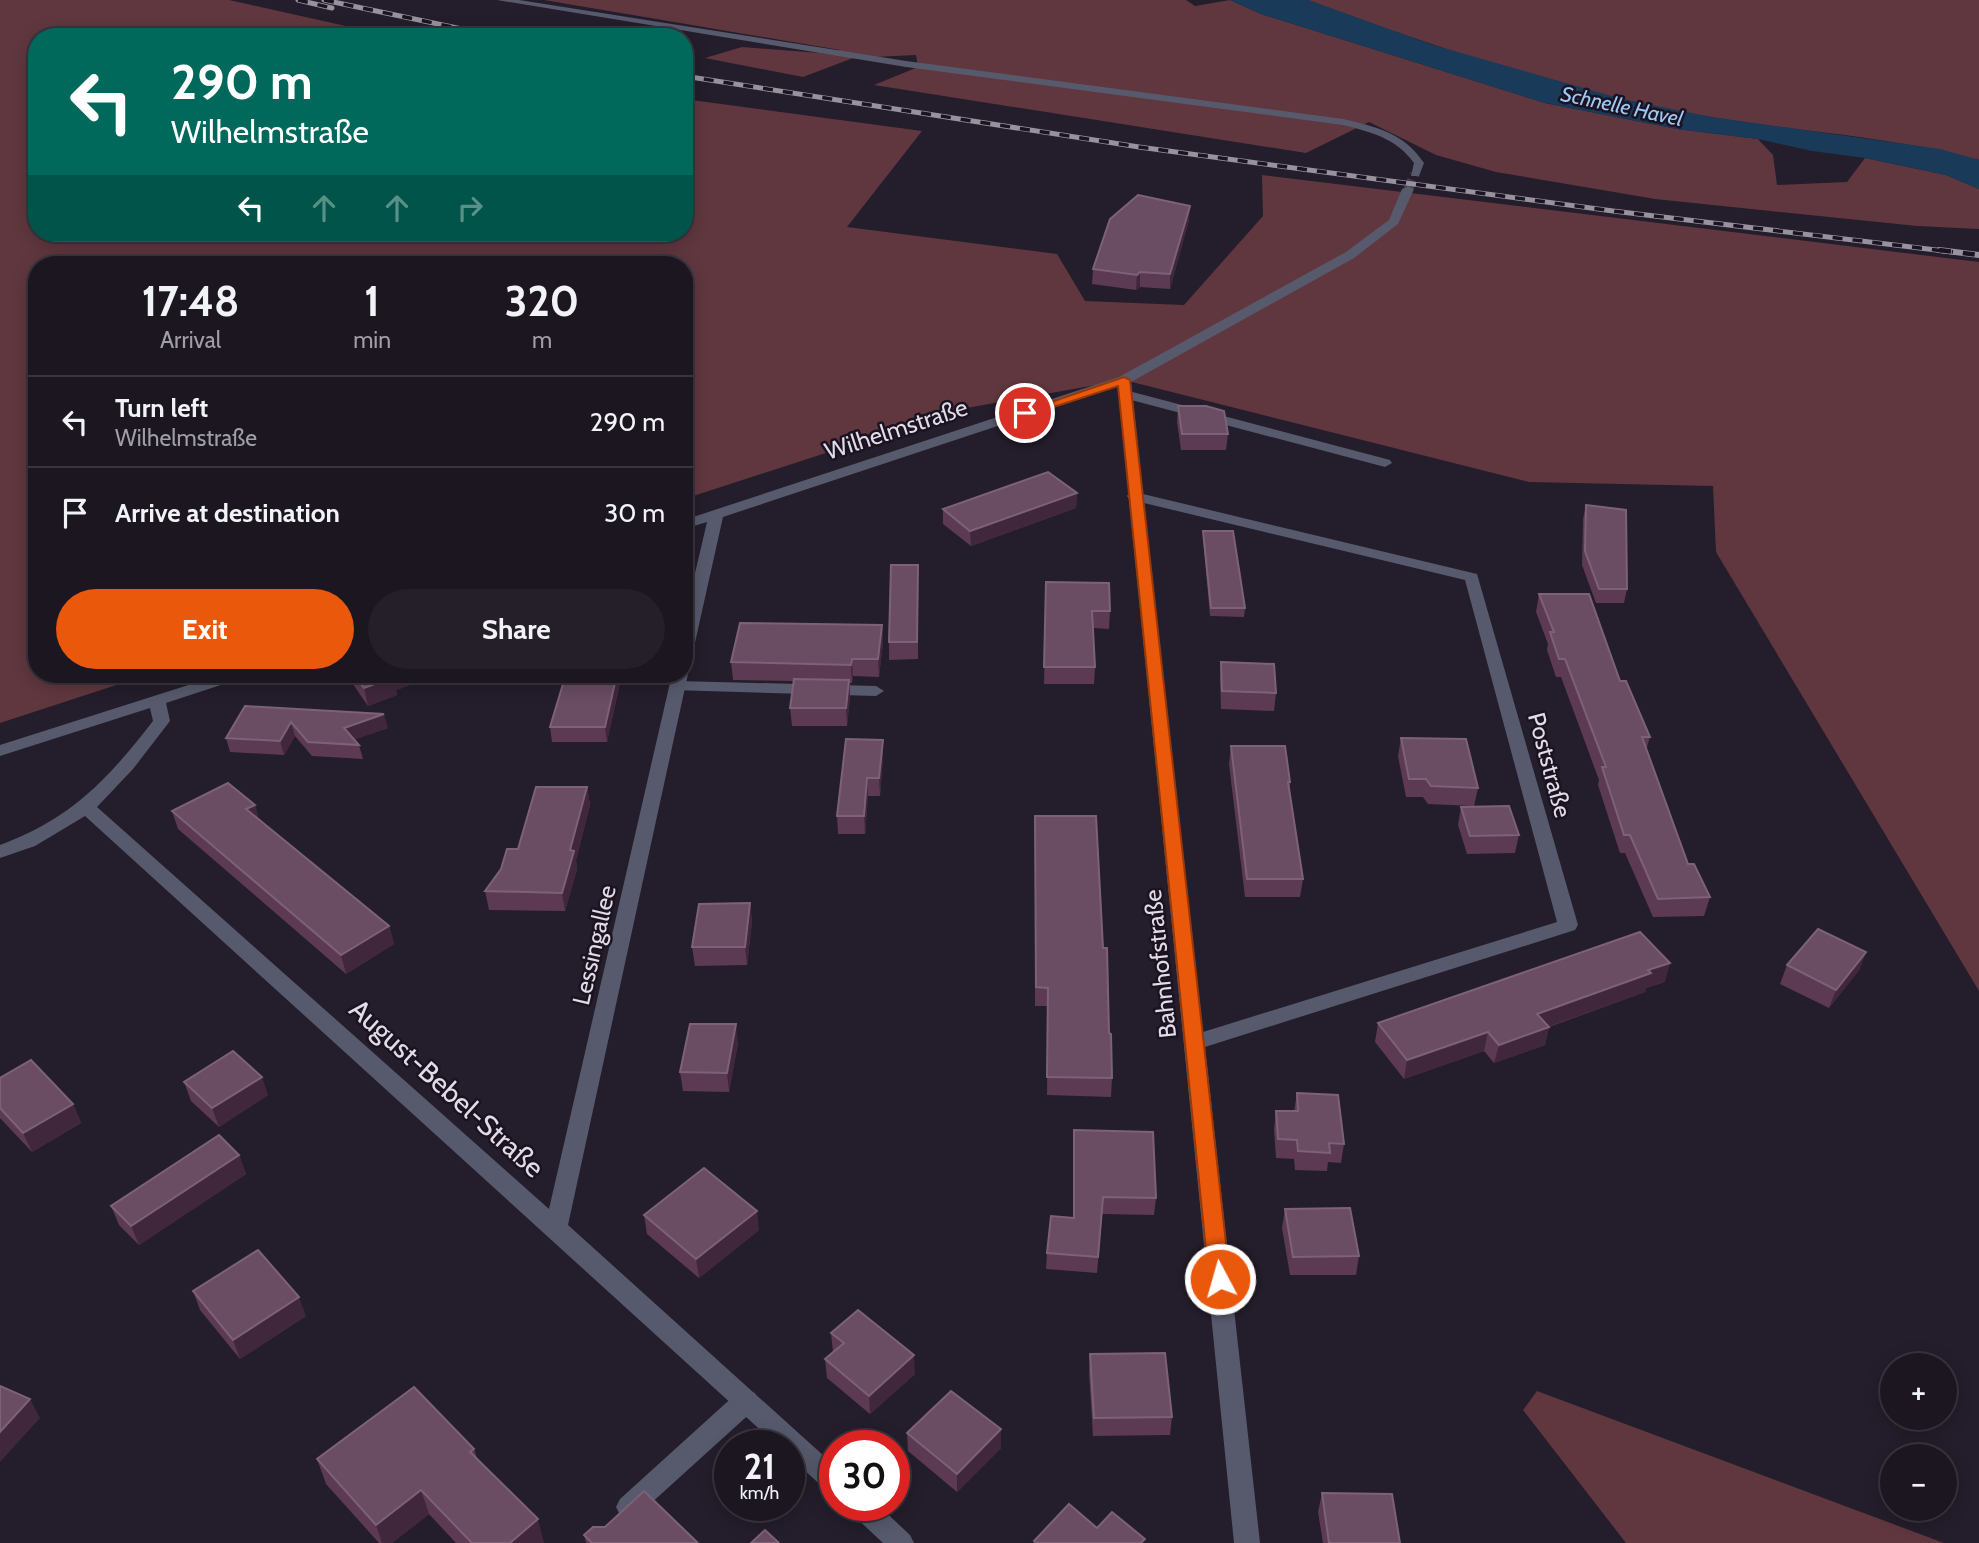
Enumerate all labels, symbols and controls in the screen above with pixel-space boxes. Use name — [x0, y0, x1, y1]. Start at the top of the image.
text: 290 m — [171, 52, 313, 111]
icon: left — [56, 56, 147, 147]
water label: Schnelle Havel — [1559, 81, 1685, 131]
text: Wilhelmstraße — [171, 112, 369, 151]
icon: left — [232, 189, 270, 227]
icon: ahead — [305, 189, 343, 227]
icon: ahead — [378, 189, 416, 227]
icon: right — [451, 189, 489, 227]
text: 17:48 — [142, 275, 239, 327]
text: 1 — [364, 275, 380, 327]
text: 320 — [505, 275, 579, 327]
text: Arrival — [160, 326, 221, 354]
text: min — [353, 326, 391, 354]
text: m — [532, 326, 552, 354]
pin — [995, 383, 1055, 443]
text: Turn left — [115, 392, 208, 424]
street label: Wilhelmstraße — [821, 392, 971, 466]
icon: arrive — [1006, 394, 1044, 432]
icon: left — [56, 403, 94, 441]
text: 290 m — [590, 406, 665, 438]
text: Wilhelmstraße — [115, 424, 257, 452]
icon: arrive — [56, 494, 94, 532]
text: Arrive at destination — [115, 497, 340, 529]
text: 30 m — [604, 497, 665, 529]
button: Exit — [56, 589, 354, 669]
button: Share — [368, 589, 665, 669]
street label: Poststraße — [1522, 709, 1578, 821]
street label: Lessingallee — [566, 882, 622, 1008]
street label: Bahnhofstraße — [1138, 888, 1182, 1040]
street label: August-Bebel-Straße — [343, 992, 551, 1184]
position arrow — [1183, 1242, 1257, 1316]
map controls — [1880, 1353, 1957, 1521]
button: + — [1880, 1353, 1957, 1430]
speed limit sign: 30 — [819, 1430, 910, 1521]
button: − — [1880, 1444, 1957, 1521]
text: 21 — [744, 1445, 775, 1488]
text: km/h — [740, 1482, 779, 1504]

